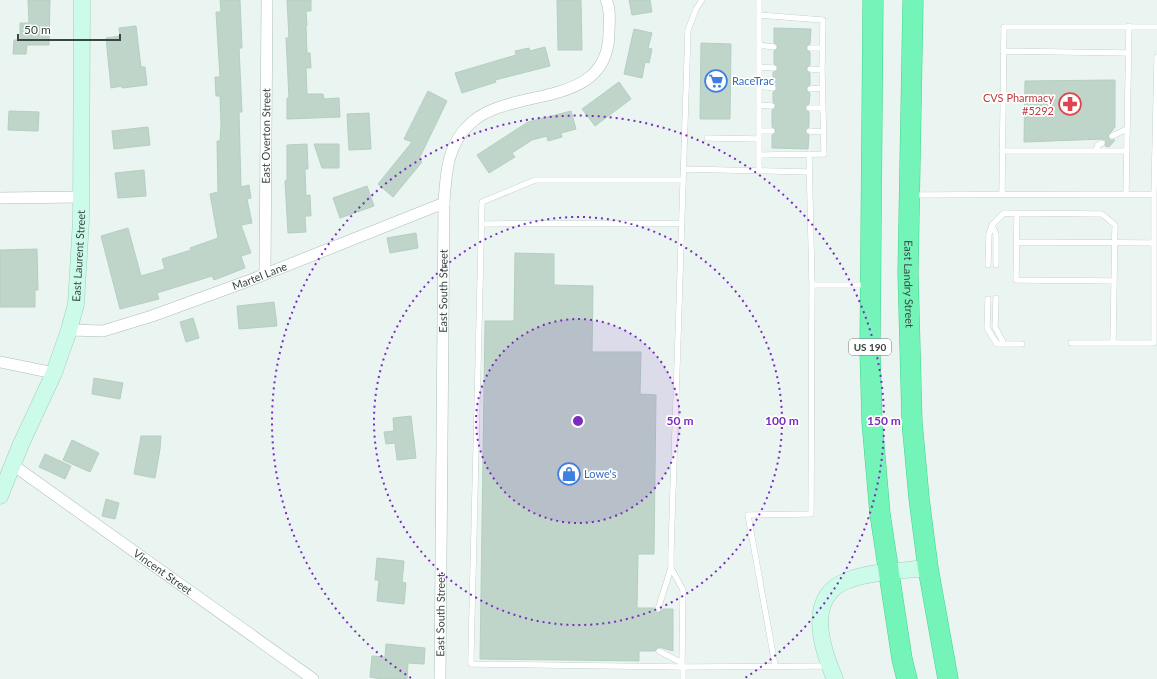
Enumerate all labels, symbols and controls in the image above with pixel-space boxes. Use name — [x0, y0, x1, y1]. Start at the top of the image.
scale bar — [18, 16, 120, 42]
text: 50 m — [24, 22, 51, 37]
supermarket icon: RaceTrac — [703, 68, 729, 94]
place label: RaceTrac — [732, 74, 774, 87]
street label: East Overton Street — [259, 88, 272, 184]
place label: CVS Pharmacy #5292 — [983, 91, 1054, 117]
pharmacy icon: CVS Pharmacy #5292 — [1057, 91, 1083, 117]
street label: East Laurent Street — [69, 210, 87, 302]
street label: East Landry Street — [902, 240, 916, 328]
street label: East South Street — [436, 249, 450, 333]
street label: Martel Lane — [230, 259, 289, 292]
road number: US 190 — [849, 339, 891, 355]
text: 50 m — [667, 413, 693, 428]
text: 100 m — [765, 413, 799, 428]
text: 150 m — [867, 413, 901, 428]
centre of rings — [571, 414, 585, 428]
shop icon: Lowe's — [556, 461, 582, 487]
place label: Lowe's — [584, 467, 617, 480]
street label: Vincent Street — [131, 546, 195, 597]
street label: East South Street — [433, 573, 447, 657]

